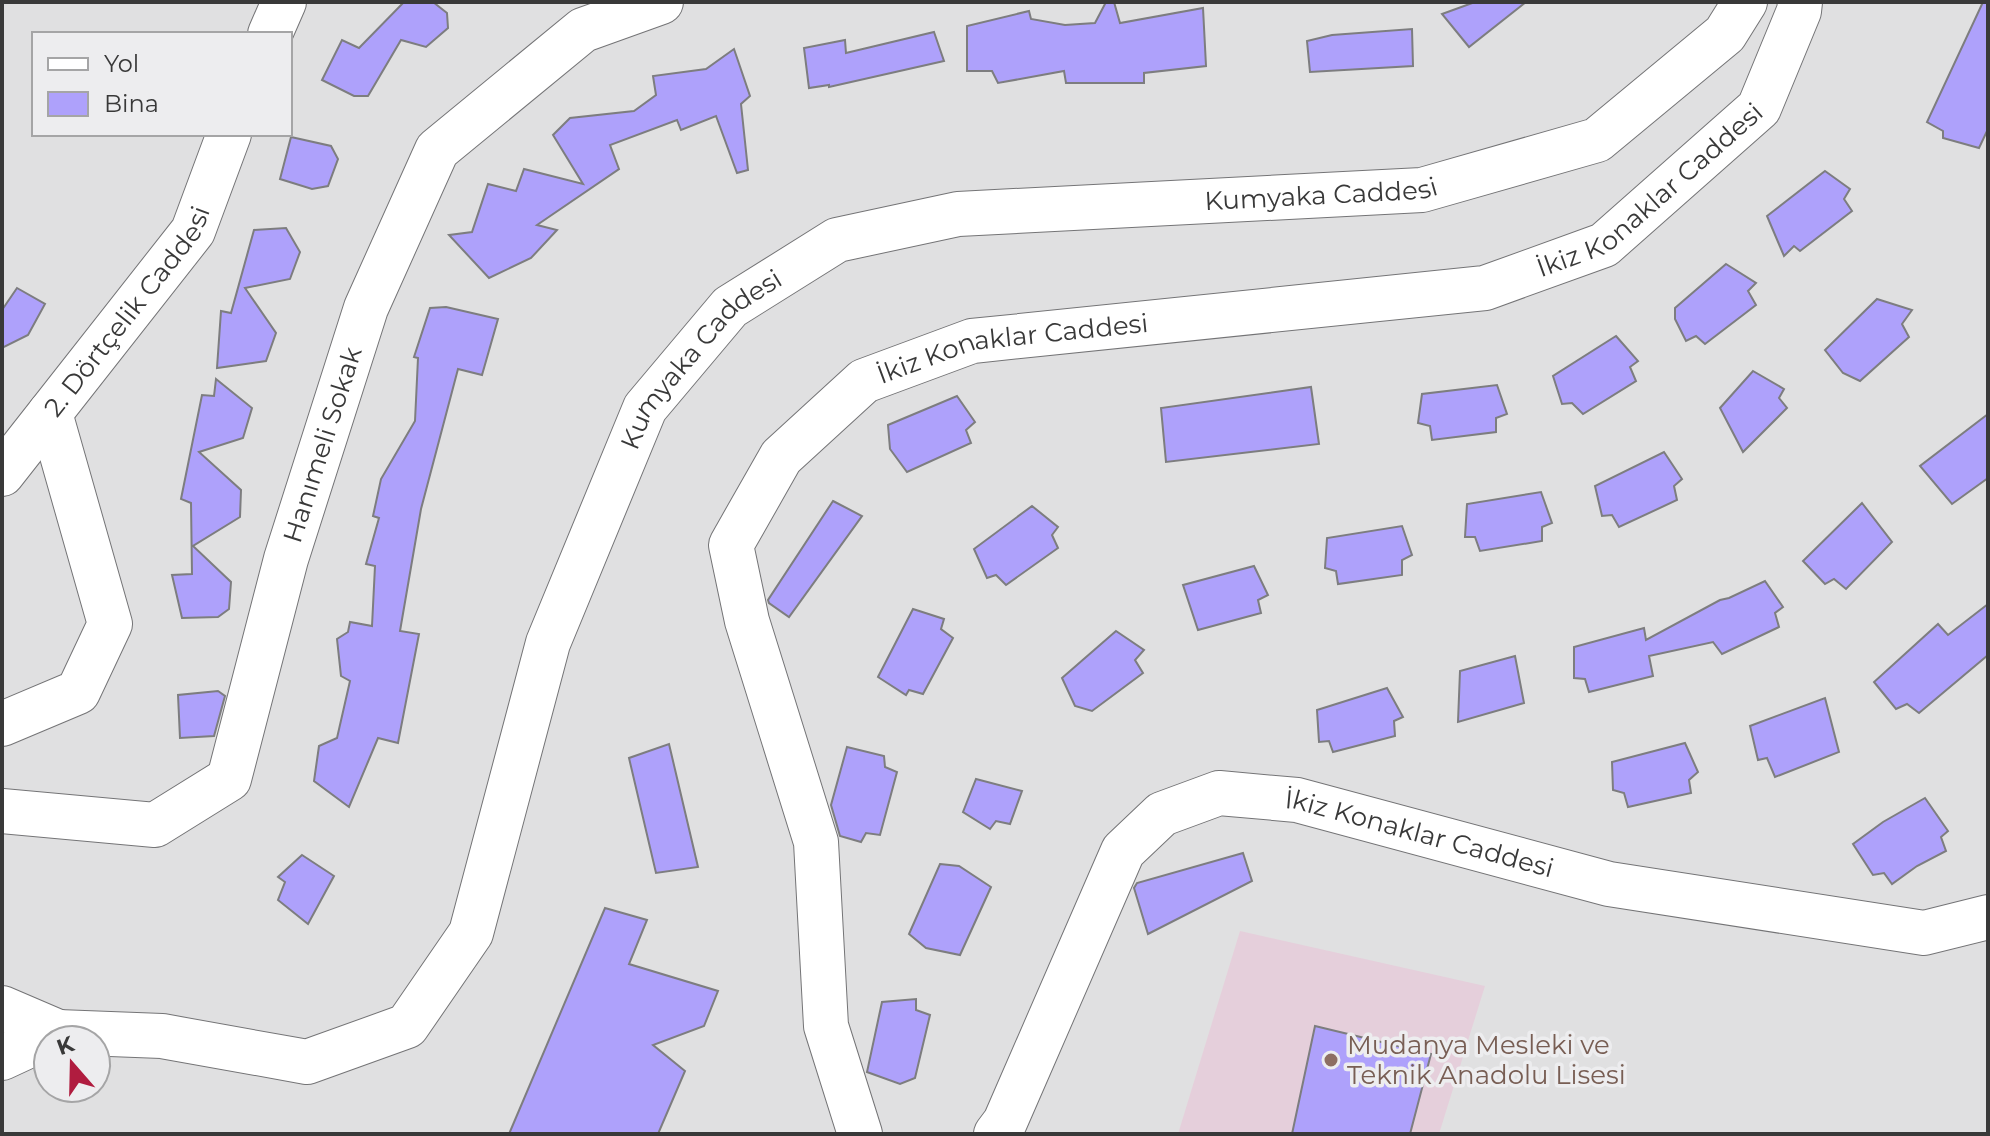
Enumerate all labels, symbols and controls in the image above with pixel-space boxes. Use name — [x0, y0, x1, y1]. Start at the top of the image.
legend — [32, 32, 292, 136]
text: Yol — [104, 49, 139, 78]
text: Bina — [104, 89, 159, 118]
street label: İkiz Konaklar Caddesi — [1532, 96, 1769, 284]
street label: Kumyaka Caddesi — [1204, 170, 1441, 217]
street label: 2. Dörtçelik Caddesi — [37, 202, 217, 423]
street label: Kumyaka Caddesi — [614, 263, 788, 454]
street label: İkiz Konaklar Caddesi — [873, 307, 1150, 391]
street label: Hanımeli Sokak — [276, 342, 369, 547]
street label: İkiz Konaklar Caddesi — [1284, 783, 1557, 884]
north arrow — [32, 1024, 112, 1104]
place label: Mudanya Mesleki ve Teknik Anadolu Lisesi — [1347, 1029, 1626, 1091]
text: K — [53, 1030, 78, 1061]
marker: Mudanya Mesleki ve Teknik Anadolu Lisesi — [1322, 1051, 1340, 1069]

